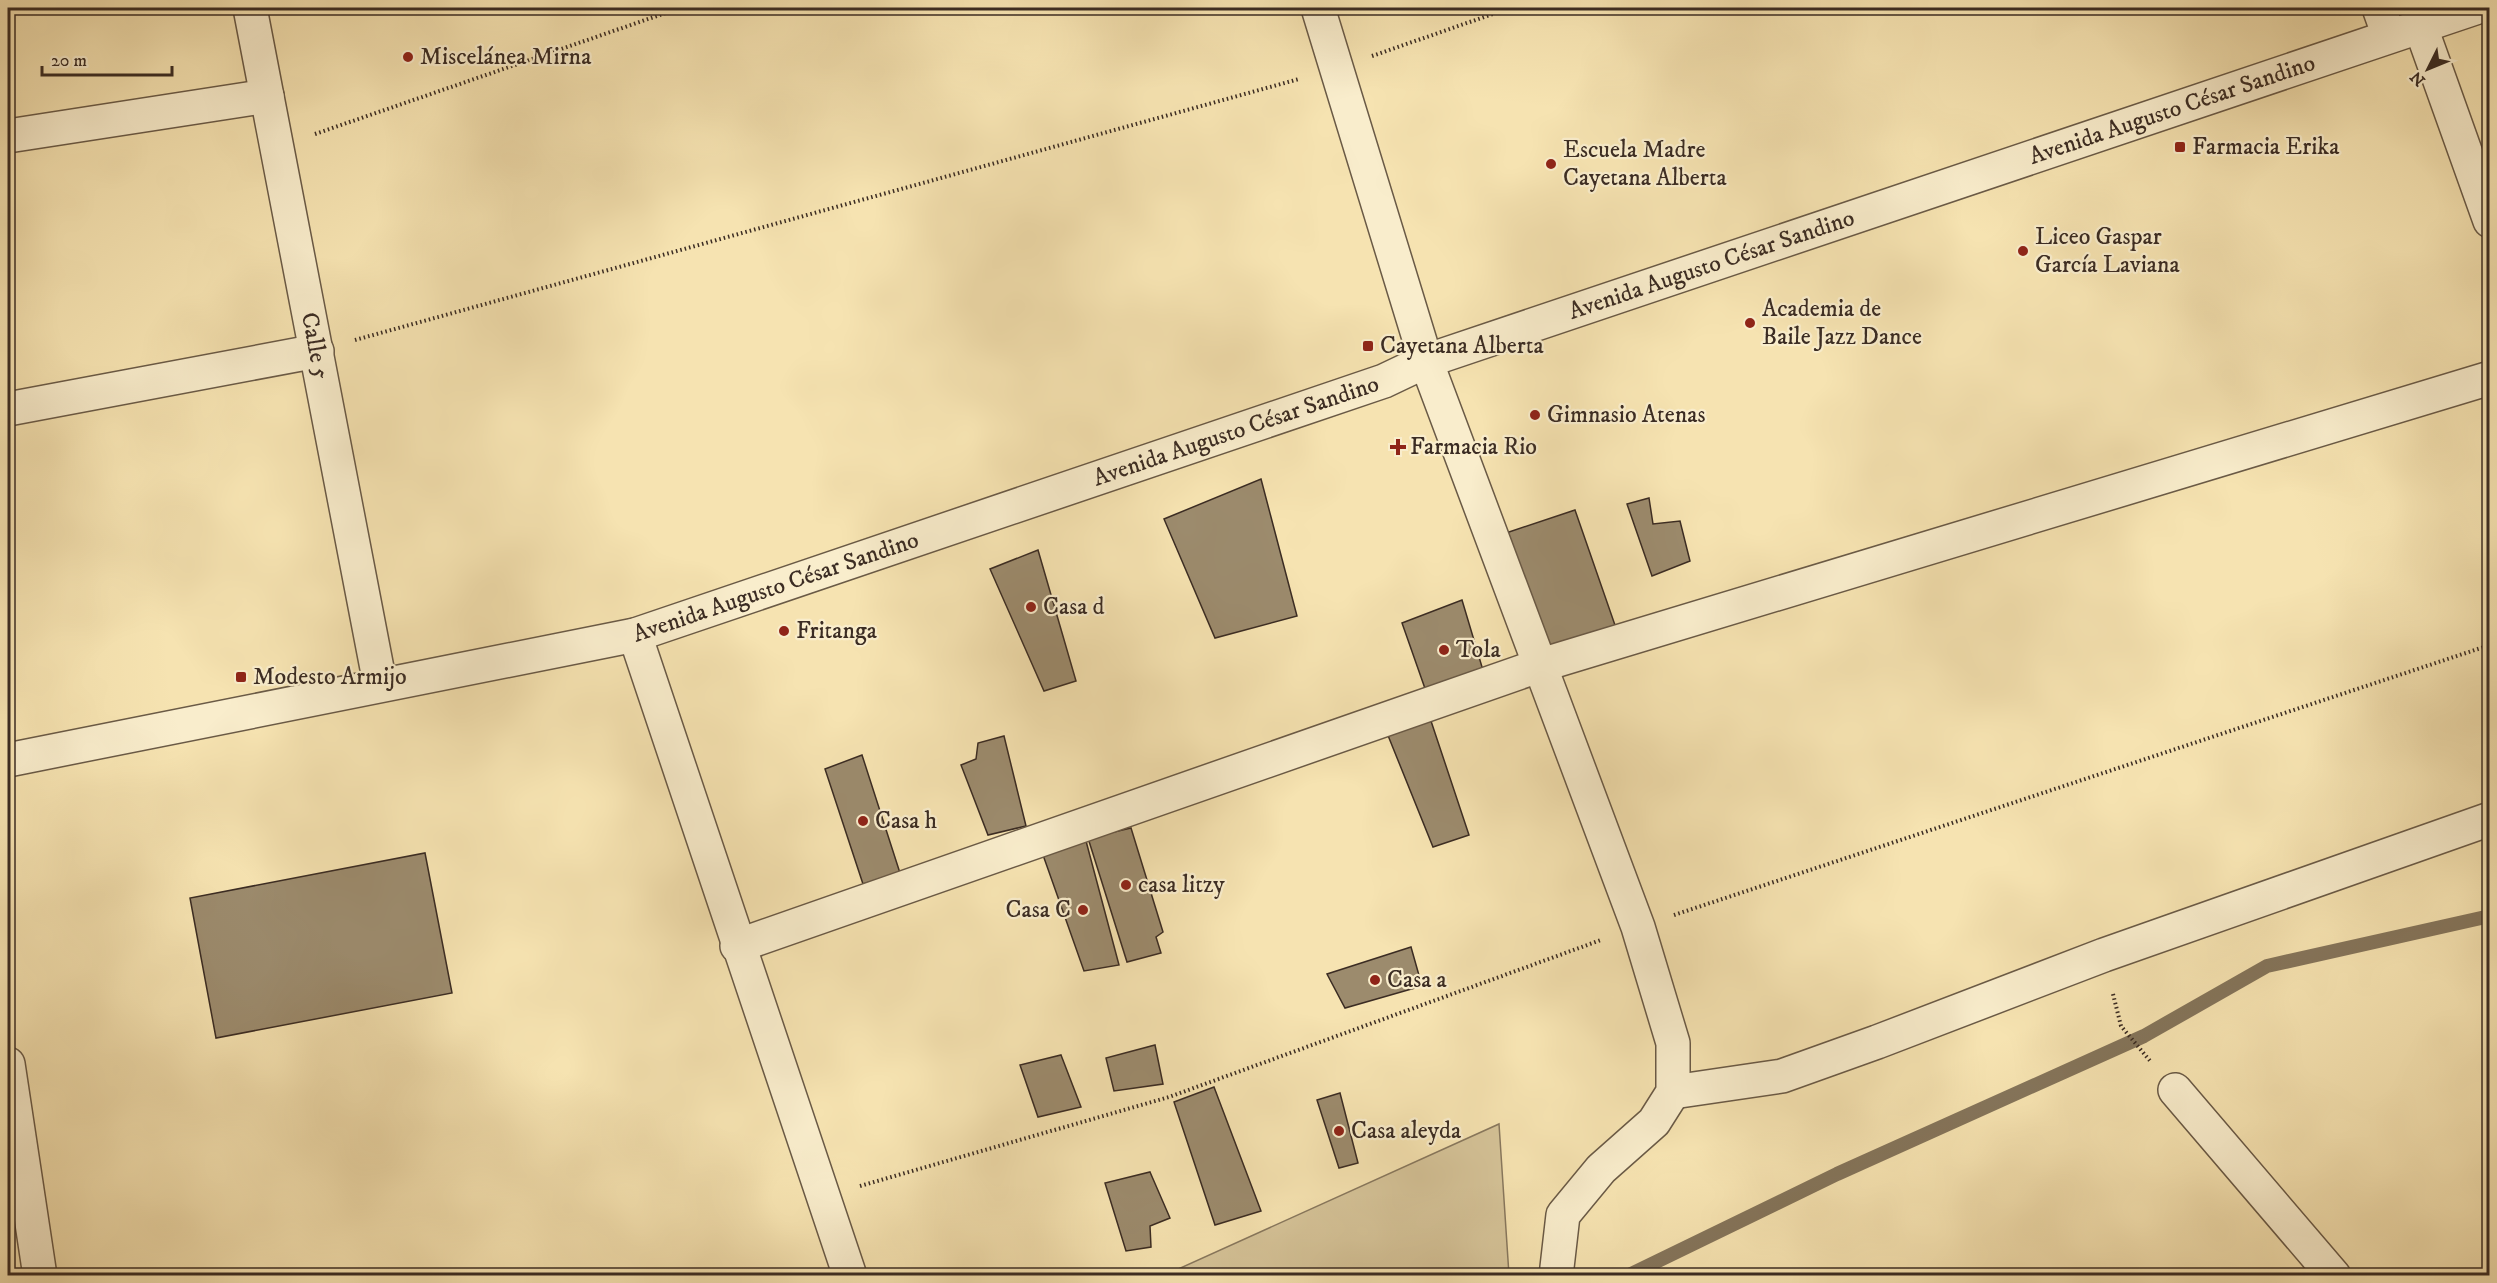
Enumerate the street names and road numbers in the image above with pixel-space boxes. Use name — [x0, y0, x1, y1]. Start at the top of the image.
street label: Avenida Augusto César Sandino — [2025, 48, 2319, 172]
street label: Avenida Augusto César Sandino — [1565, 203, 1858, 327]
street label: Calle 5 — [294, 310, 336, 382]
street label: Avenida Augusto César Sandino — [1089, 369, 1383, 494]
street label: Avenida Augusto César Sandino — [629, 525, 923, 650]

